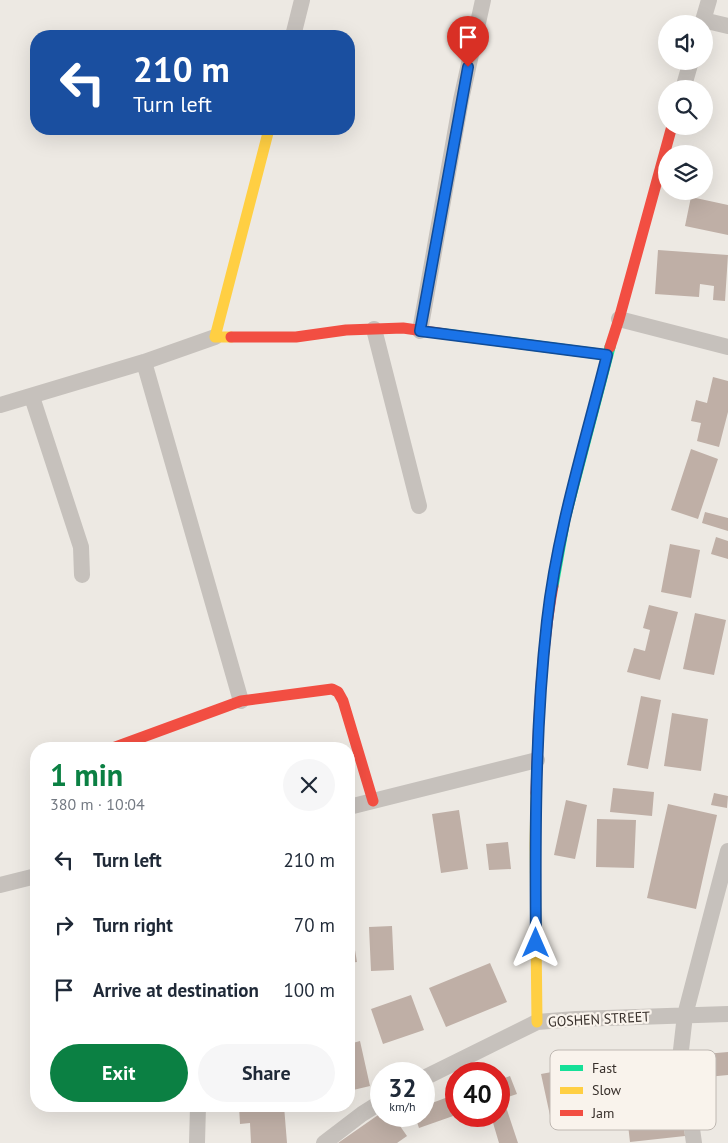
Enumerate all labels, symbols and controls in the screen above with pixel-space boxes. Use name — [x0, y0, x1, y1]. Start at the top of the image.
map controls — [658, 15, 713, 200]
button: sound — [658, 15, 713, 70]
pin — [447, 16, 489, 67]
icon: arrive — [454, 23, 482, 51]
text: 210 m — [133, 46, 230, 92]
icon: left — [50, 50, 115, 115]
button: search — [658, 80, 713, 135]
text: Turn left — [133, 90, 212, 118]
button: layers — [658, 145, 713, 200]
text: 1 min — [50, 755, 123, 794]
button: close — [283, 759, 335, 811]
text: 380 m · 10:04 — [50, 794, 145, 814]
icon: left — [50, 846, 78, 874]
text: Turn left — [93, 848, 162, 872]
text: 210 m — [283, 848, 335, 872]
icon: right — [50, 911, 78, 939]
text: Turn right — [93, 913, 173, 937]
text: 70 m — [294, 913, 335, 937]
position arrow — [509, 916, 561, 968]
icon: arrive — [50, 976, 78, 1004]
text: Arrive at destination — [93, 978, 259, 1002]
text: 100 m — [283, 978, 335, 1002]
street label: GOSHEN STREET — [548, 1007, 651, 1031]
button: Exit — [50, 1044, 188, 1102]
button: Share — [198, 1044, 335, 1102]
legend — [550, 1050, 716, 1130]
text: Fast — [592, 1059, 617, 1077]
speed limit sign: 40 — [445, 1062, 510, 1127]
text: 32 — [388, 1072, 417, 1104]
text: Slow — [592, 1081, 622, 1099]
text: km/h — [389, 1099, 416, 1114]
text: Jam — [591, 1104, 614, 1122]

